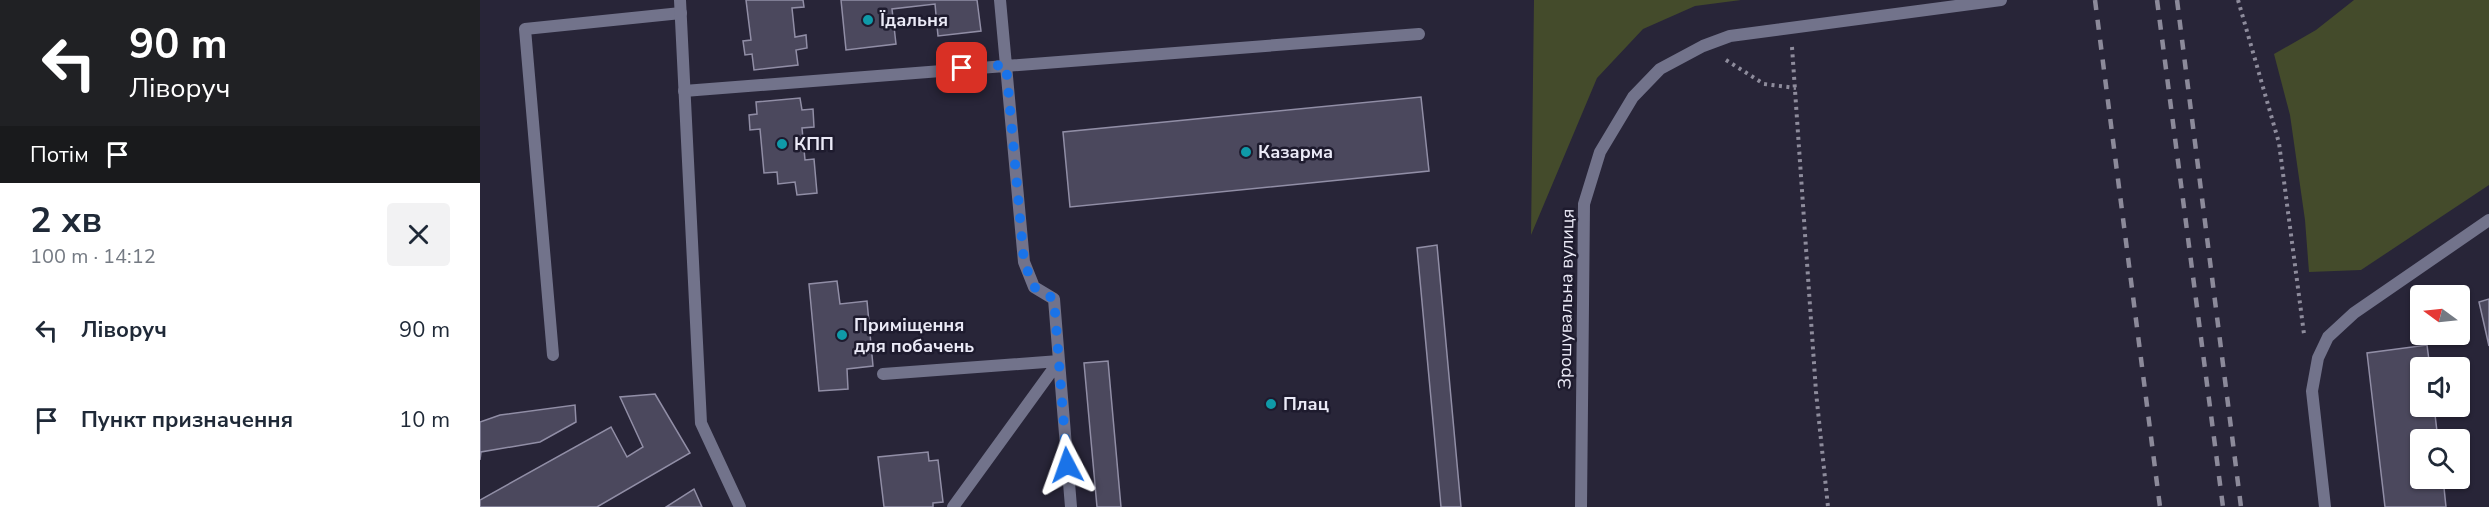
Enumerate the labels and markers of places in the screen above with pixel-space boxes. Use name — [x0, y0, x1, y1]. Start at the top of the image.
place label: Їдальня — [879, 8, 948, 32]
marker: Їдальня — [861, 13, 875, 27]
pin — [936, 42, 987, 93]
place label: КПП — [794, 132, 834, 156]
marker: КПП — [775, 137, 789, 151]
place label: Казарма — [1258, 140, 1333, 164]
marker: Казарма — [1239, 145, 1253, 159]
place label: Приміщення для побачень — [854, 313, 974, 358]
marker: Приміщення для побачень — [835, 328, 849, 342]
place label: Плац — [1283, 392, 1329, 416]
marker: Плац — [1264, 397, 1278, 411]

